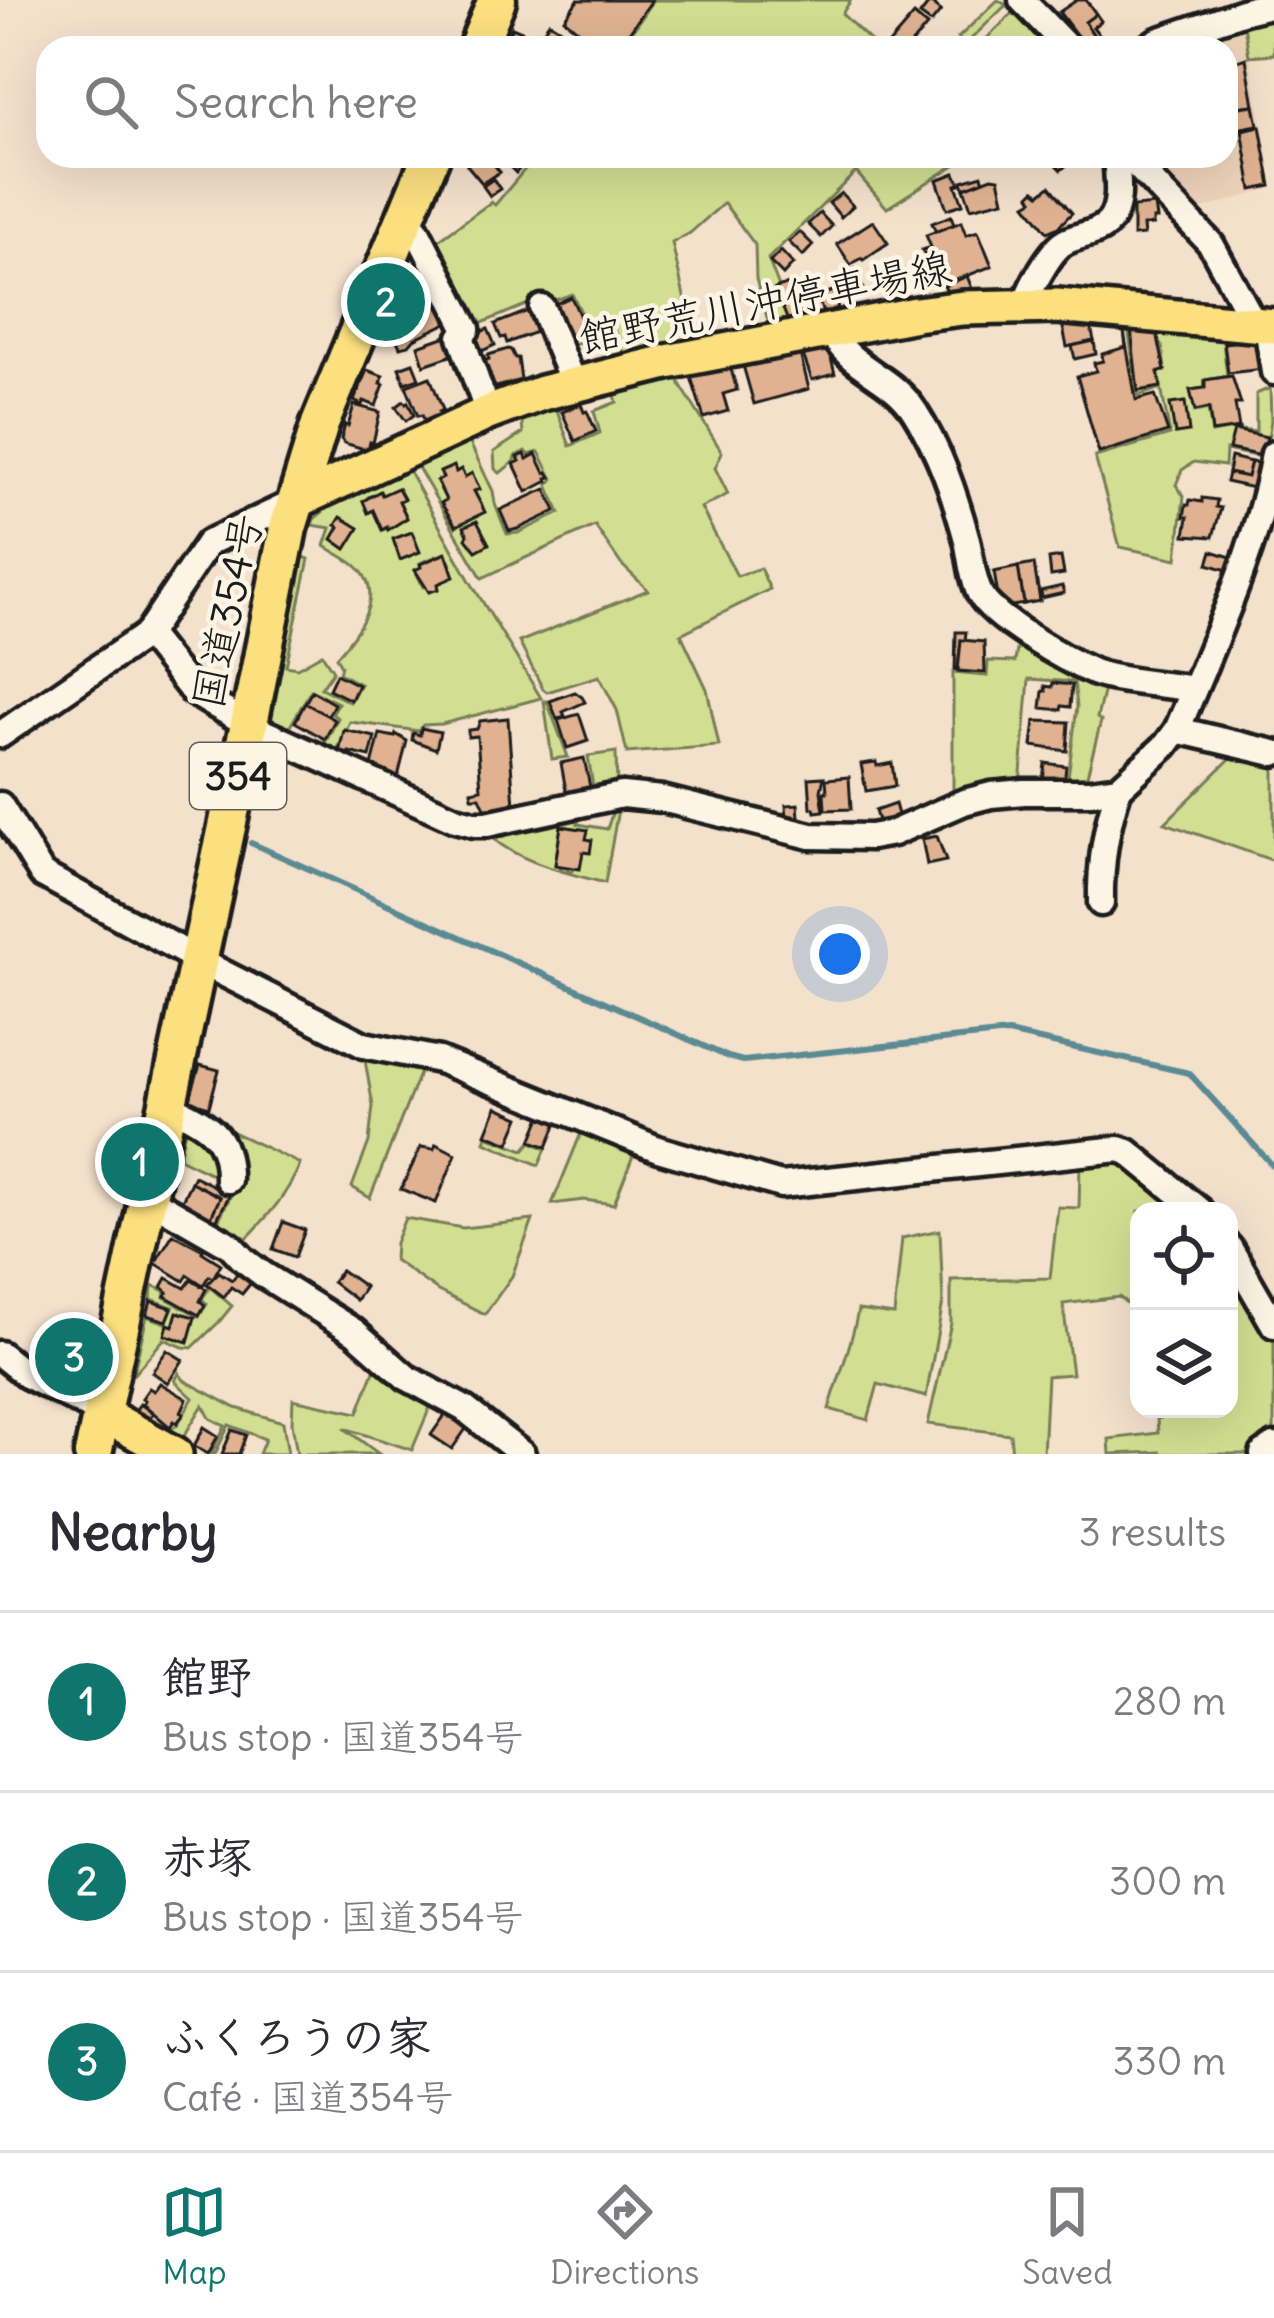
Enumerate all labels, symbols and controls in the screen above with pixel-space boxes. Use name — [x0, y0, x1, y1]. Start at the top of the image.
search box — [36, 36, 1238, 168]
icon: search — [78, 69, 144, 135]
text: Search here — [174, 74, 418, 130]
street label: 館野荒川沖停車場線 — [575, 240, 955, 364]
pin: 2 — [347, 257, 425, 347]
street label: 国道354号 — [181, 509, 273, 713]
road number: 354 — [190, 743, 286, 809]
your location — [810, 924, 870, 984]
pin: 1 — [101, 1117, 179, 1207]
map controls — [1130, 1202, 1238, 1418]
button: locate — [1130, 1202, 1238, 1310]
button: layers — [1130, 1310, 1238, 1418]
pin: 3 — [35, 1312, 113, 1402]
text: Nearby — [48, 1500, 217, 1564]
text: 3 results — [1079, 1508, 1226, 1557]
text: 館野 — [162, 1649, 252, 1705]
text: 1 — [79, 1677, 95, 1726]
text: 280 m — [1113, 1677, 1226, 1726]
text: Bus stop · 国道354号 — [162, 1713, 524, 1762]
text: 赤塚 — [162, 1829, 252, 1885]
text: 2 — [76, 1857, 98, 1906]
text: 300 m — [1109, 1857, 1226, 1906]
text: Bus stop · 国道354号 — [162, 1893, 524, 1942]
text: ふくろうの家 — [162, 2009, 431, 2065]
text: 3 — [76, 2037, 98, 2086]
text: 330 m — [1113, 2037, 1226, 2086]
text: Café · 国道354号 — [162, 2073, 454, 2122]
tab: Map — [161, 2179, 227, 2293]
tab: Directions — [550, 2179, 699, 2293]
tab: Saved — [1022, 2179, 1113, 2293]

